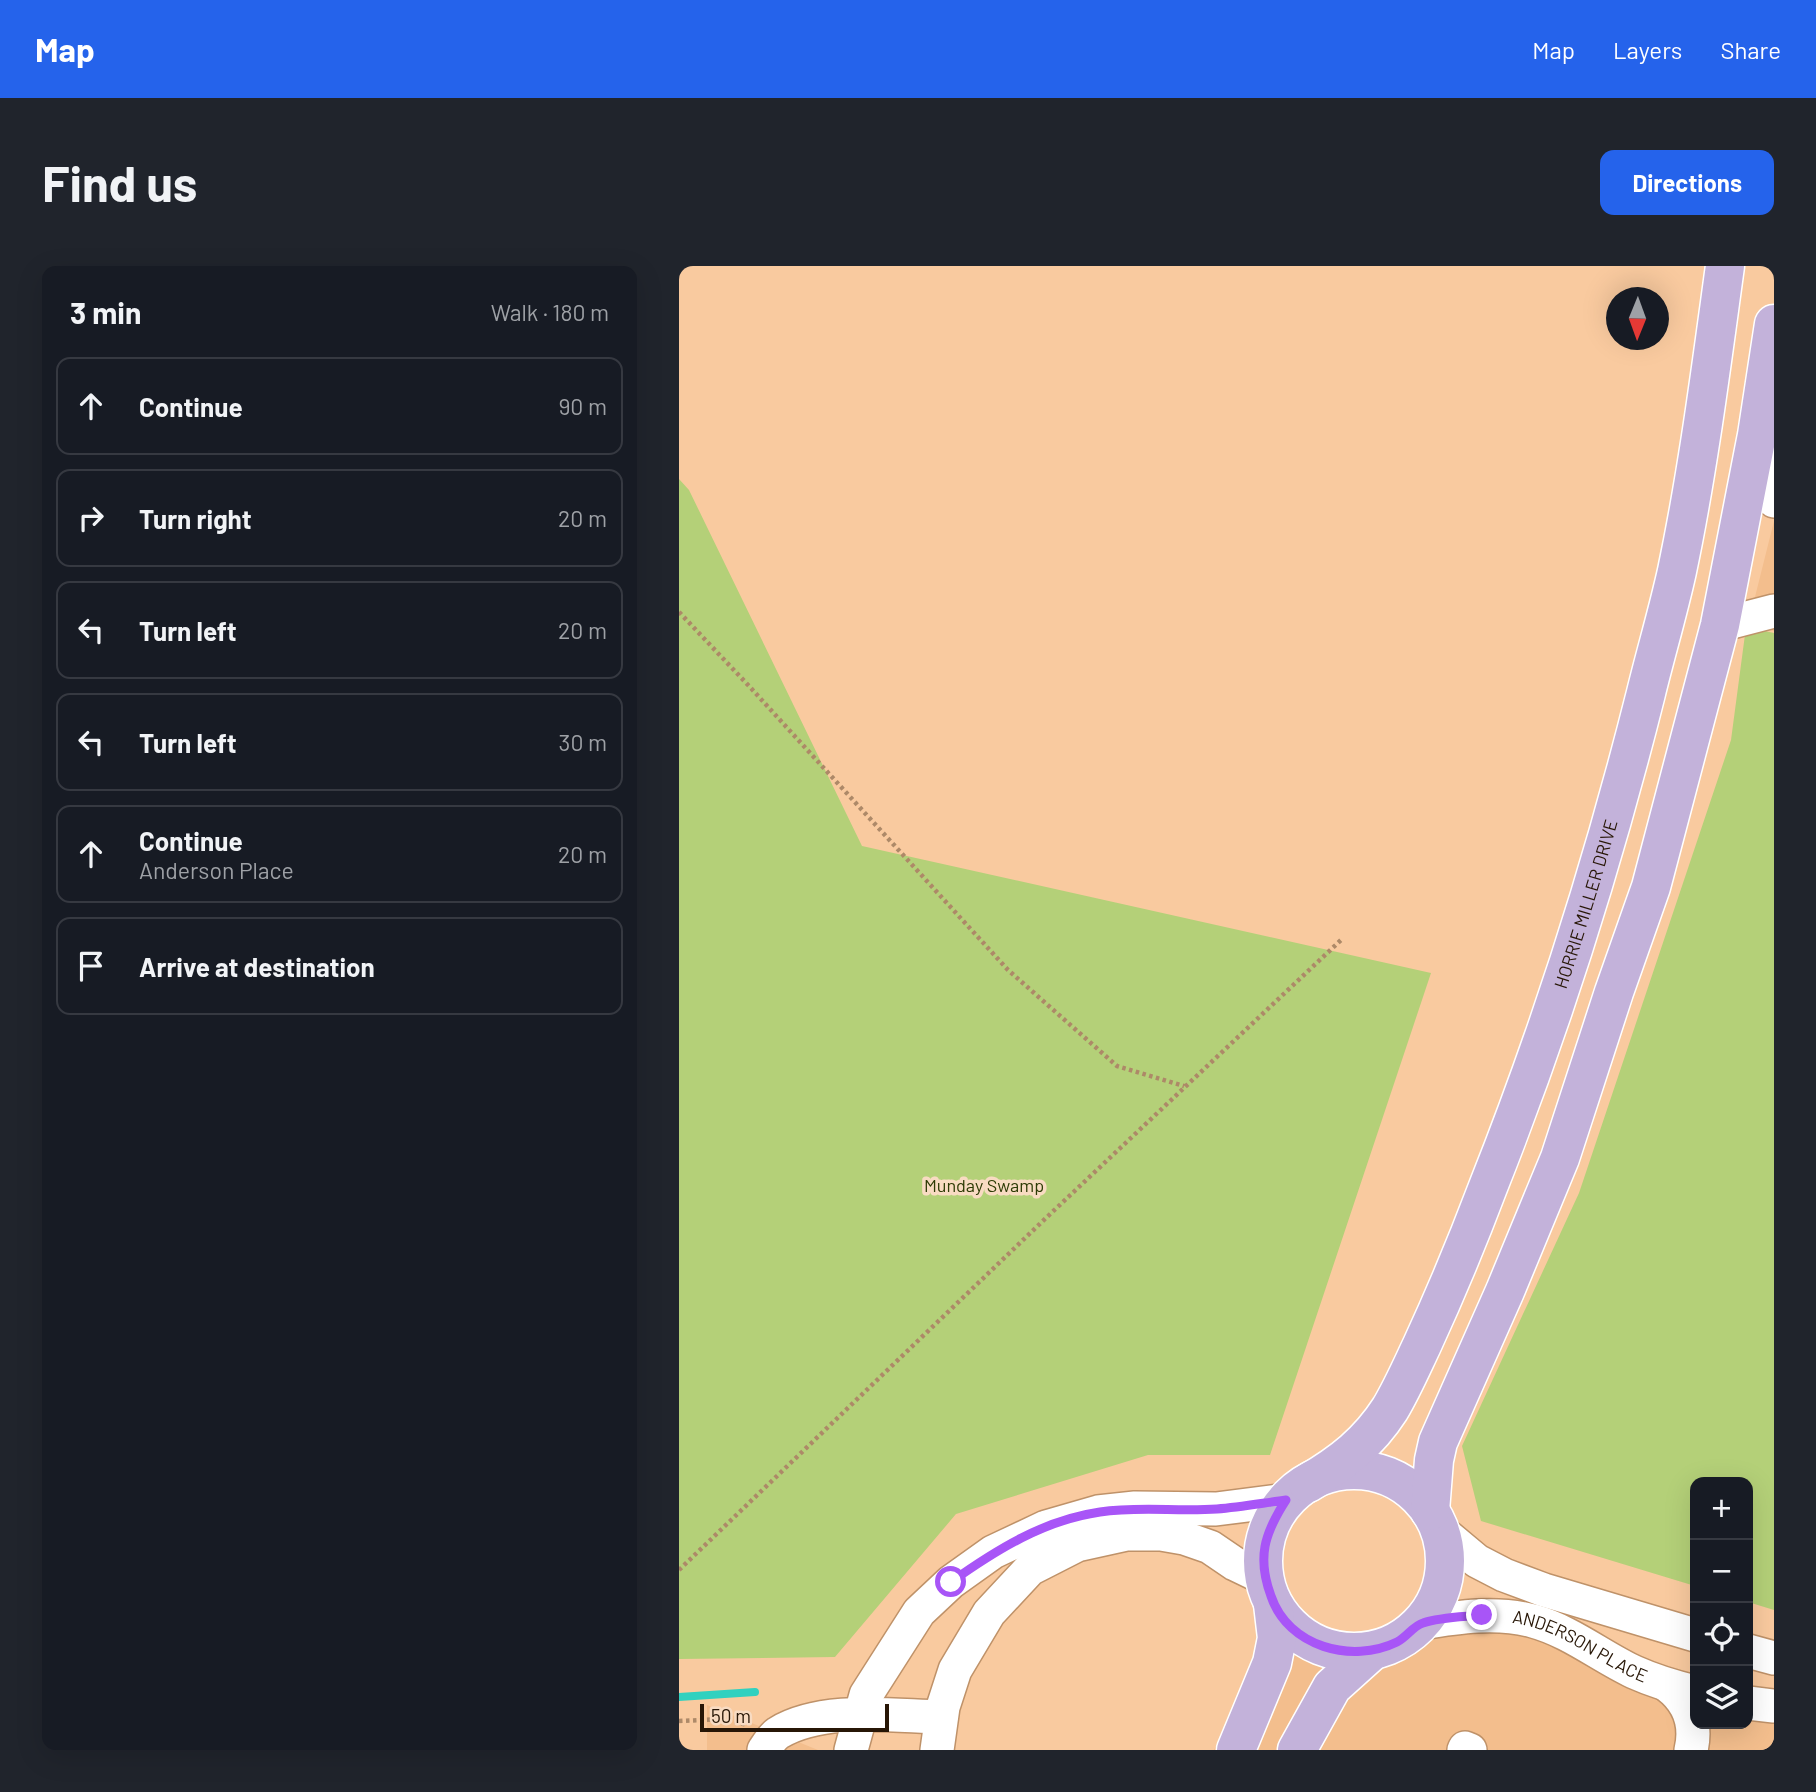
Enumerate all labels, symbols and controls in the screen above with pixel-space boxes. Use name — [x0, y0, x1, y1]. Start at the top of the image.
text: Map — [35, 29, 95, 69]
text: Map — [1532, 35, 1575, 64]
text: Layers — [1613, 35, 1682, 64]
text: Share — [1720, 35, 1781, 64]
button: Directions — [1600, 150, 1774, 215]
text: Find us — [42, 153, 197, 212]
north arrow — [1606, 287, 1669, 350]
text: 3 min — [70, 294, 141, 330]
text: Walk · 180 m — [491, 298, 609, 326]
icon: ahead — [72, 387, 110, 425]
text: Continue — [139, 391, 243, 422]
text: 90 m — [558, 392, 607, 420]
icon: right — [72, 499, 110, 537]
text: Turn right — [139, 503, 252, 534]
text: 20 m — [558, 504, 607, 532]
icon: left — [72, 611, 110, 649]
text: Turn left — [139, 615, 237, 646]
text: 20 m — [558, 616, 607, 644]
icon: left — [72, 723, 110, 761]
text: Turn left — [139, 727, 237, 758]
text: 30 m — [559, 728, 607, 756]
street label: HORRIE MILLER DRIVE — [1549, 817, 1622, 991]
text: Continue — [139, 825, 243, 856]
icon: ahead — [72, 835, 110, 873]
text: 20 m — [558, 840, 607, 868]
text: Anderson Place — [139, 856, 294, 884]
icon: arrive — [72, 947, 110, 985]
text: Arrive at destination — [139, 951, 375, 982]
park label: Munday Swamp — [924, 1174, 1044, 1196]
map controls — [1690, 1477, 1753, 1729]
button: + — [1690, 1477, 1753, 1540]
button: − — [1690, 1540, 1753, 1603]
route start — [935, 1566, 966, 1597]
route end — [1466, 1599, 1497, 1630]
button: locate — [1690, 1603, 1753, 1666]
street label: ANDERSON PLACE — [1511, 1605, 1651, 1687]
button: layers — [1690, 1666, 1753, 1729]
scale bar — [700, 1701, 889, 1733]
text: 50 m — [711, 1704, 751, 1727]

